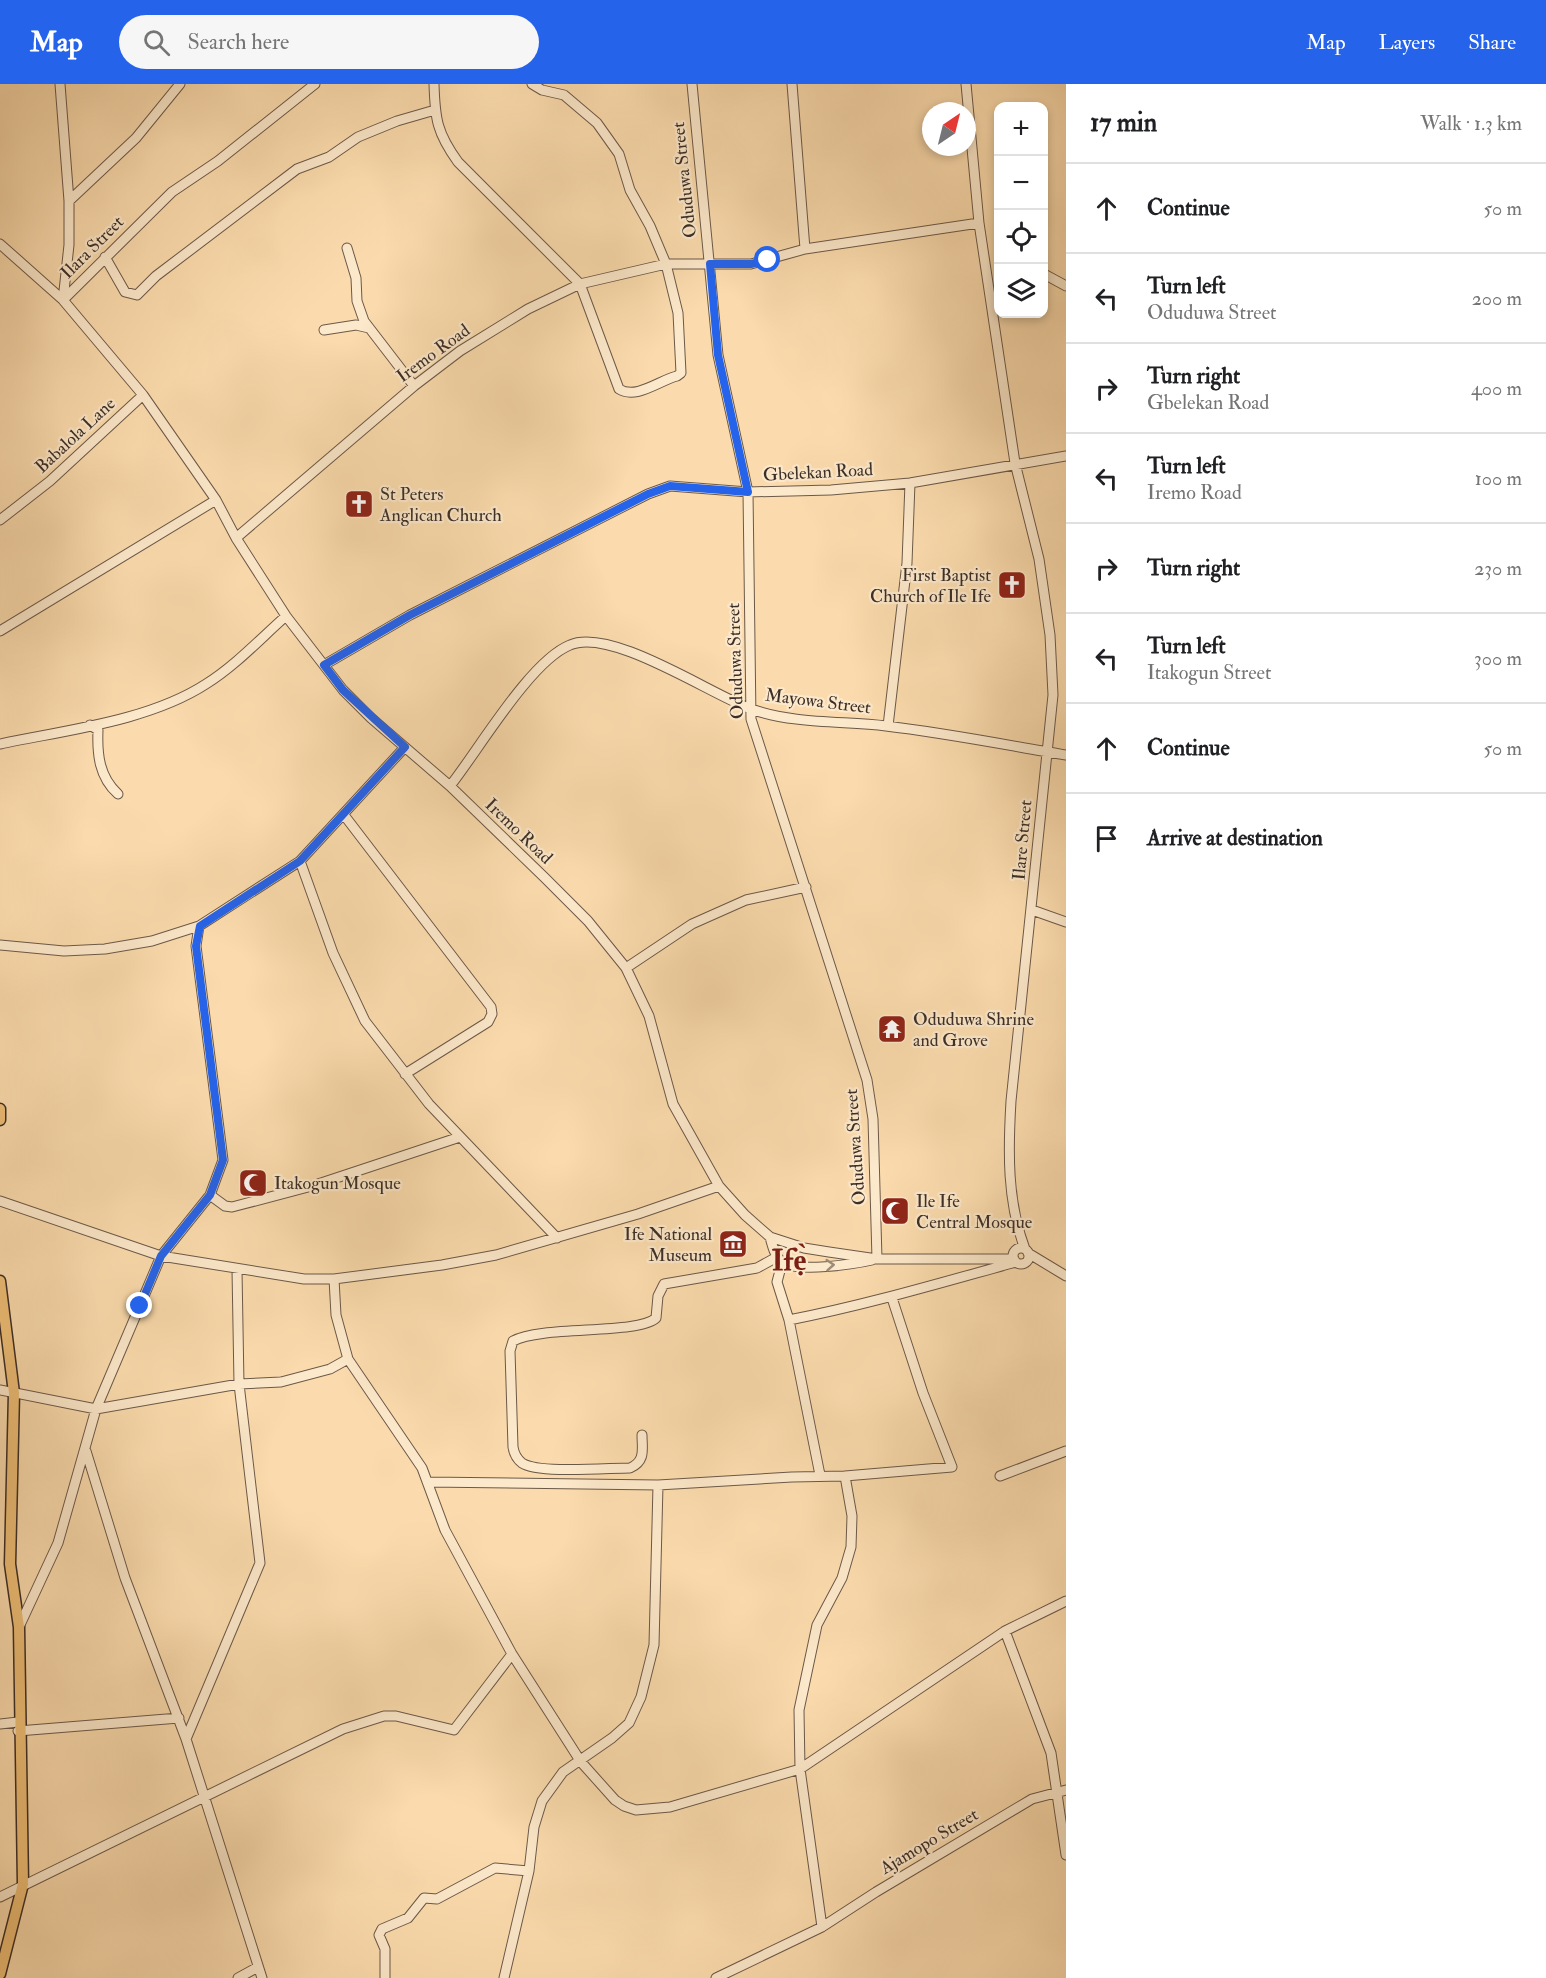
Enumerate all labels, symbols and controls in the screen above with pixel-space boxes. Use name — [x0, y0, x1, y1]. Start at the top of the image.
search box — [119, 15, 539, 69]
text: Map — [30, 25, 83, 60]
icon: search — [140, 26, 173, 59]
text: Search here — [188, 28, 289, 56]
text: Map — [1306, 29, 1346, 56]
text: Layers — [1379, 29, 1435, 56]
text: Share — [1468, 29, 1516, 56]
north arrow — [922, 102, 976, 156]
map controls — [994, 102, 1048, 318]
button: + — [994, 102, 1048, 156]
text: 17 min — [1090, 107, 1157, 139]
text: Walk · 1.3 km — [1420, 111, 1522, 136]
street label: Oduduwa Street — [667, 121, 702, 239]
button: − — [994, 156, 1048, 210]
icon: ahead — [1090, 192, 1123, 225]
text: Continue — [1147, 194, 1230, 222]
text: 50 m — [1483, 196, 1522, 221]
button: locate — [994, 210, 1048, 264]
street label: Ilara Street — [56, 211, 129, 284]
route start — [754, 246, 780, 272]
button: layers — [994, 264, 1048, 318]
text: Turn left — [1147, 272, 1226, 300]
icon: left — [1090, 282, 1123, 315]
text: 200 m — [1472, 286, 1522, 311]
text: Oduduwa Street — [1147, 300, 1277, 325]
street label: Iremo Road — [392, 319, 475, 388]
text: Turn right — [1147, 362, 1240, 390]
icon: right — [1090, 372, 1123, 405]
text: 400 m — [1471, 376, 1522, 401]
text: Gbelekan Road — [1147, 390, 1269, 415]
street label: Babalola Lane — [30, 392, 121, 478]
text: Turn left — [1147, 452, 1226, 480]
street label: Gbelekan Road — [762, 458, 874, 487]
icon: left — [1090, 462, 1123, 495]
text: 100 m — [1475, 466, 1522, 491]
text: Iremo Road — [1147, 480, 1242, 505]
place label: St Peters Anglican Church — [379, 483, 502, 527]
church icon: St Peters Anglican Church — [343, 488, 375, 520]
icon: right — [1090, 552, 1123, 585]
text: Turn right — [1147, 554, 1240, 582]
text: 230 m — [1474, 556, 1522, 581]
place label: First Baptist Church of Ile Ife — [870, 564, 991, 608]
church icon: First Baptist Church of Ile Ife — [996, 569, 1028, 601]
street label: Oduduwa Street — [722, 602, 749, 720]
text: Turn left — [1147, 632, 1226, 660]
icon: left — [1090, 642, 1123, 675]
text: 300 m — [1474, 646, 1522, 671]
text: Itakogun Street — [1147, 660, 1271, 685]
street label: Mayowa Street — [764, 684, 872, 719]
icon: ahead — [1090, 732, 1123, 765]
text: Continue — [1147, 734, 1230, 762]
text: 50 m — [1483, 736, 1522, 761]
street label: Iremo Road — [480, 793, 557, 869]
street label: Ilare Street — [1008, 799, 1037, 881]
icon: arrive — [1090, 822, 1123, 855]
text: Arrive at destination — [1147, 824, 1323, 852]
place label: Oduduwa Shrine and Grove — [913, 1008, 1034, 1052]
temple icon: Oduduwa Shrine and Grove — [876, 1013, 908, 1045]
street label: Oduduwa Street — [840, 1088, 871, 1206]
mosque icon: Itakogun Mosque — [237, 1167, 269, 1199]
place label: Itakogun Mosque — [274, 1172, 401, 1195]
place label: Ile Ife Central Mosque — [916, 1190, 1033, 1234]
mosque icon: Ile Ife Central Mosque — [879, 1195, 911, 1227]
place label: Ife National Museum — [624, 1223, 712, 1267]
museum icon: Ife National Museum — [717, 1228, 749, 1260]
district label: Ifẹ̀ — [771, 1242, 807, 1279]
one-way arrow — [825, 1259, 834, 1272]
route end — [126, 1292, 152, 1318]
street label: Ajamopo Street — [875, 1803, 983, 1880]

